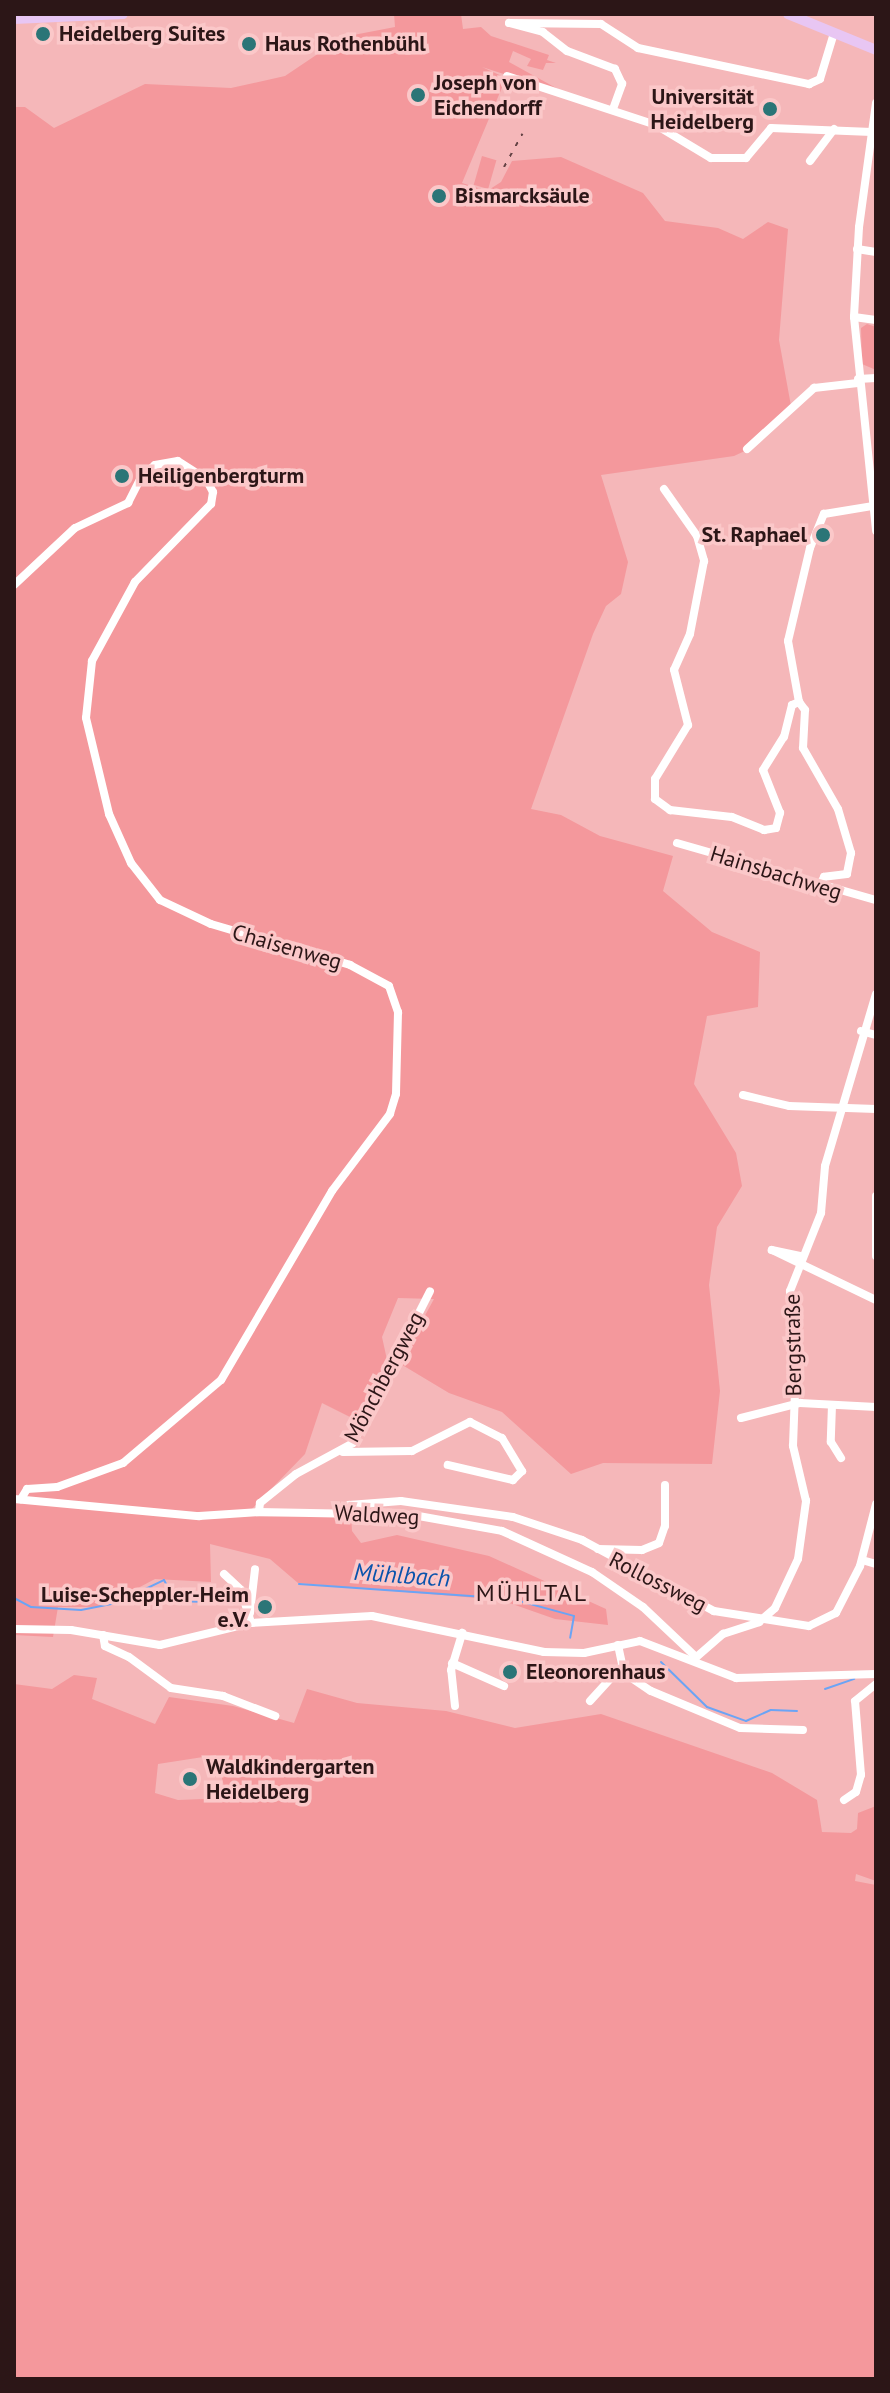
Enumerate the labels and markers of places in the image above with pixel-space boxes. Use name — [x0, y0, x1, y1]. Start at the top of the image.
place label: Heidelberg Suites — [59, 21, 225, 47]
marker: Heidelberg Suites — [34, 25, 52, 43]
place label: Haus Rothenbühl — [265, 31, 426, 57]
marker: Haus Rothenbühl — [240, 35, 258, 53]
place label: Joseph von Eichendorff — [434, 69, 542, 120]
place label: Universität Heidelberg — [651, 83, 754, 134]
marker: Joseph von Eichendorff — [409, 86, 427, 104]
marker: Universität Heidelberg — [761, 100, 779, 118]
place label: Bismarcksäule — [455, 183, 590, 209]
marker: Bismarcksäule — [430, 187, 448, 205]
place label: Heiligenbergturm — [138, 463, 304, 489]
marker: Heiligenbergturm — [113, 467, 131, 485]
place label: St. Raphael — [700, 522, 807, 548]
marker: St. Raphael — [814, 526, 832, 544]
place label: Luise-Scheppler-Heim e.V. — [41, 1581, 249, 1632]
marker: Luise-Scheppler-Heim e.V. — [256, 1598, 274, 1616]
place label: Eleonorenhaus — [526, 1659, 666, 1685]
marker: Eleonorenhaus — [501, 1663, 519, 1681]
place label: Waldkindergarten Heidelberg — [206, 1753, 374, 1804]
marker: Waldkindergarten Heidelberg — [181, 1770, 199, 1788]

